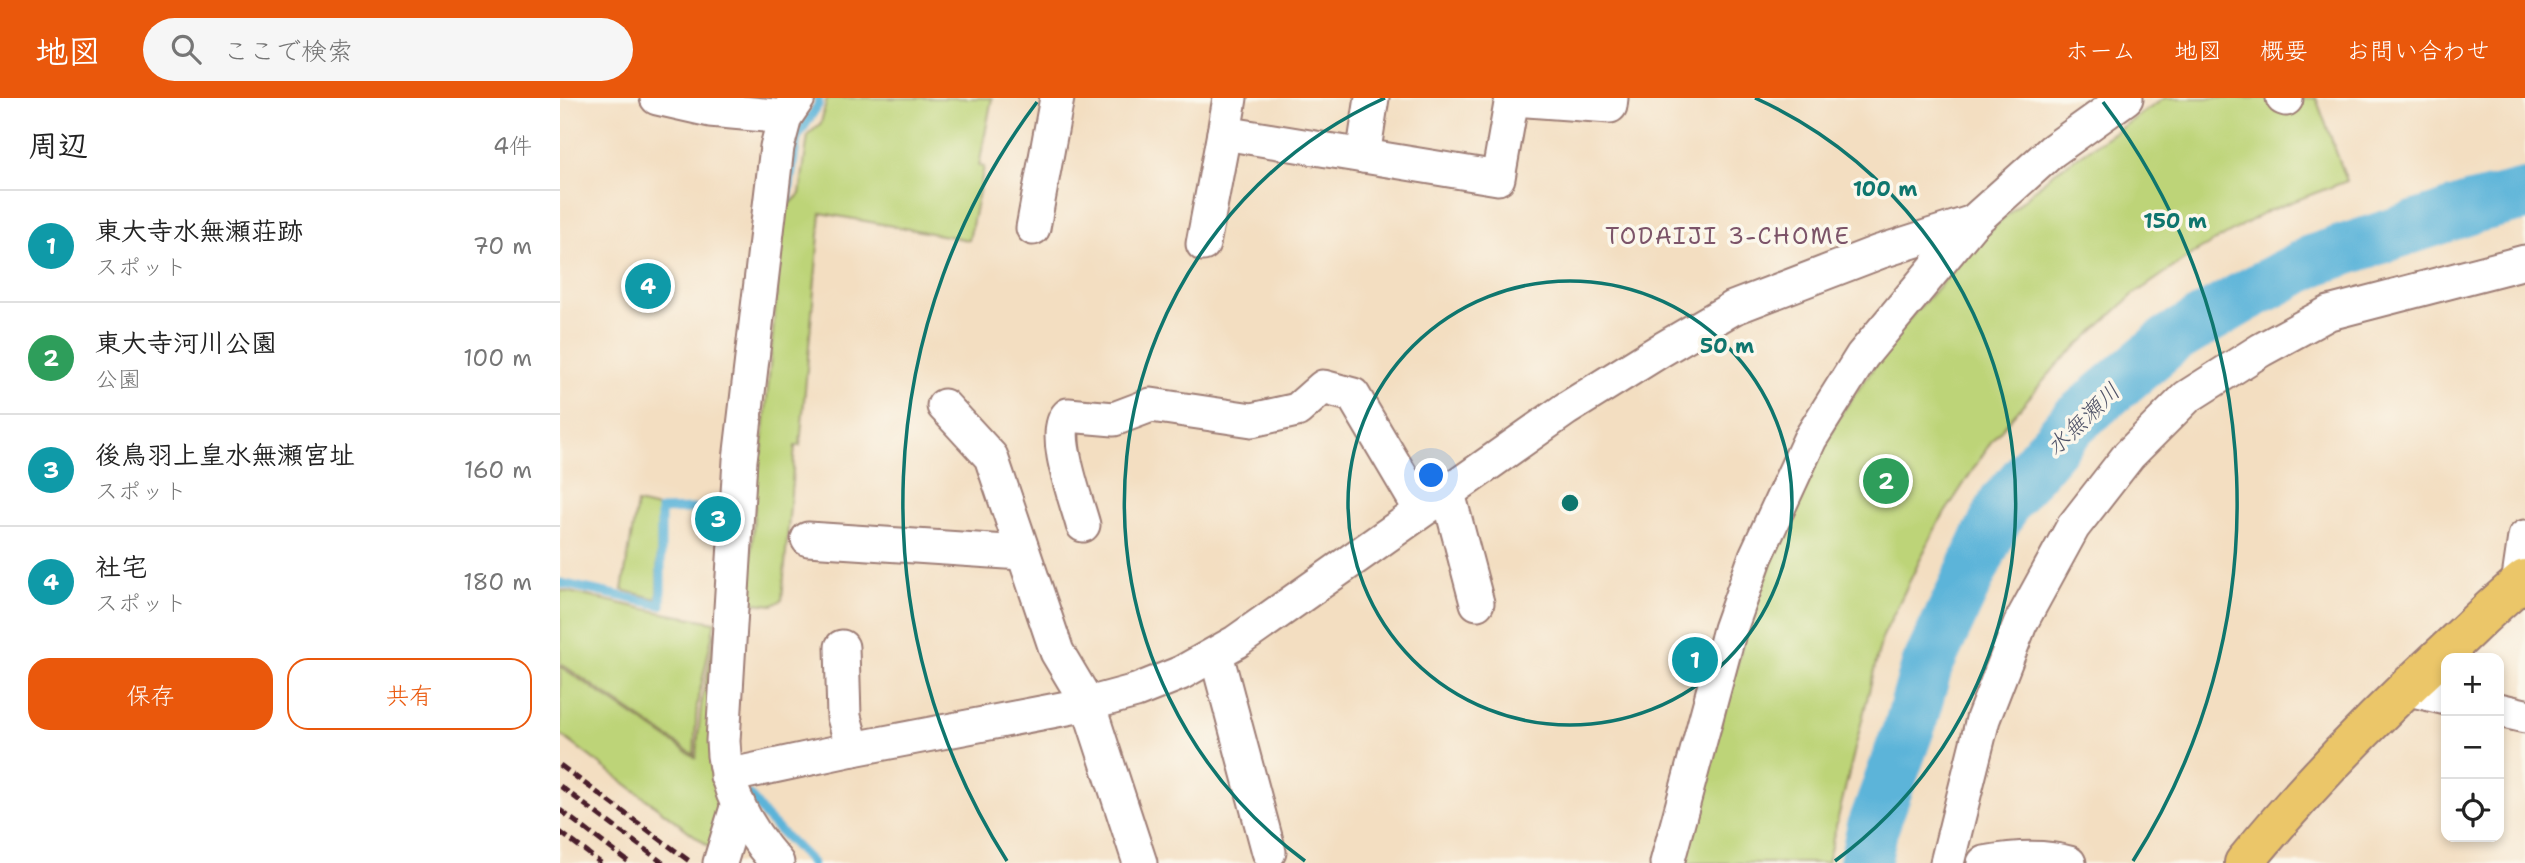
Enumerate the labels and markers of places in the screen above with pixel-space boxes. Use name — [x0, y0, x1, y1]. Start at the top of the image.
pin: 4 — [625, 260, 671, 312]
pin: 2 — [1863, 455, 1909, 507]
centre of rings — [1558, 491, 1582, 515]
pin: 3 — [695, 493, 741, 545]
pin: 1 — [1672, 634, 1718, 686]

